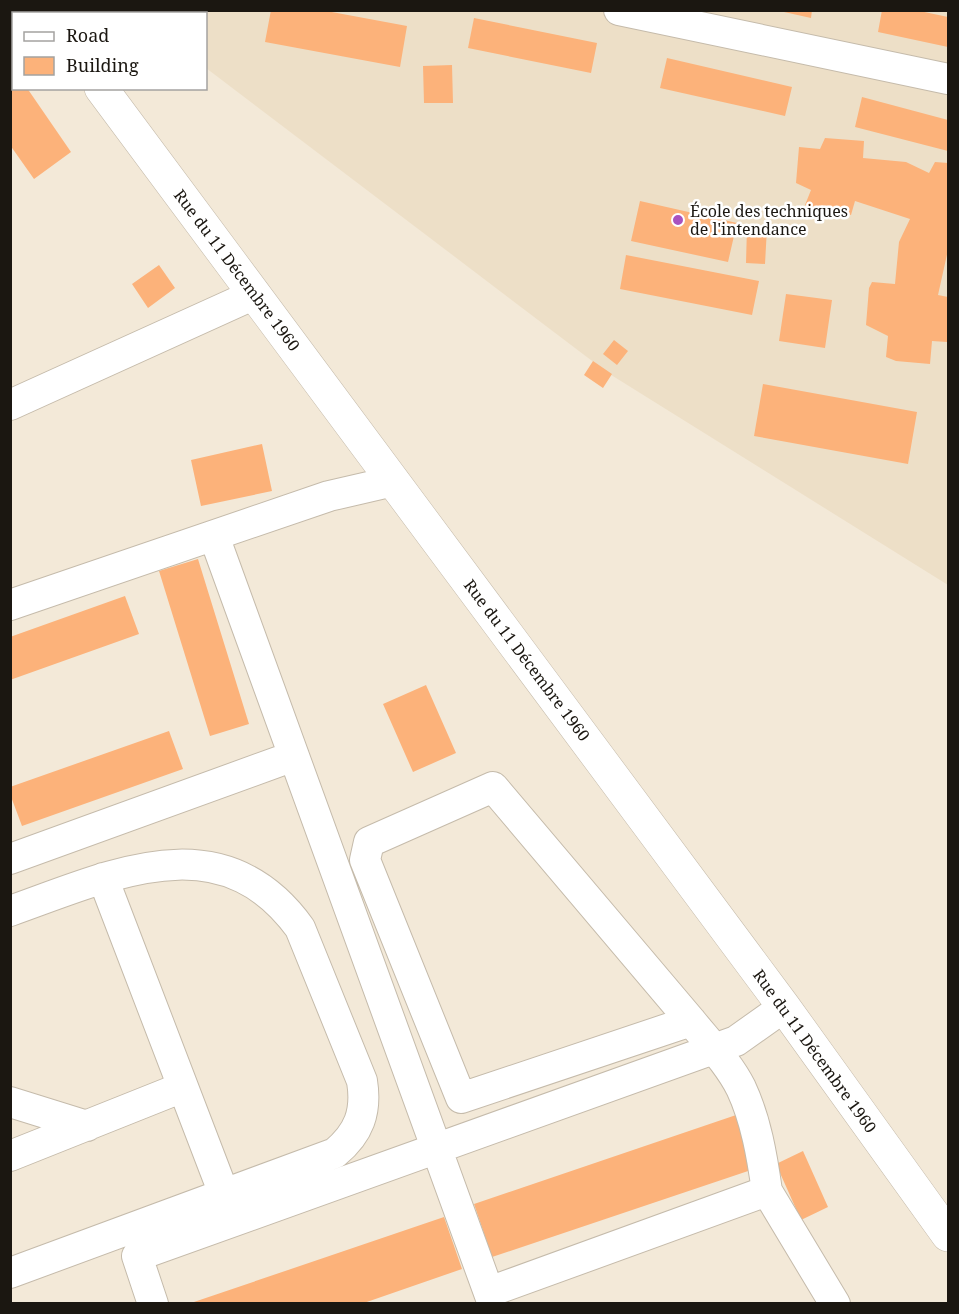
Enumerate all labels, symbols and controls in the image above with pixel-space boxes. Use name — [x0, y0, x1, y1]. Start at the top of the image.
legend — [12, 12, 207, 90]
text: Road — [66, 23, 109, 47]
text: Building — [66, 53, 139, 77]
street label: Rue du 11 Décembre 1960 — [169, 185, 305, 355]
place label: École des techniques de l'intendance — [690, 200, 848, 240]
marker: École des techniques de l'intendance — [671, 213, 685, 227]
street label: Rue du 11 Décembre 1960 — [459, 575, 595, 745]
street label: Rue du 11 Décembre 1960 — [748, 965, 882, 1137]

